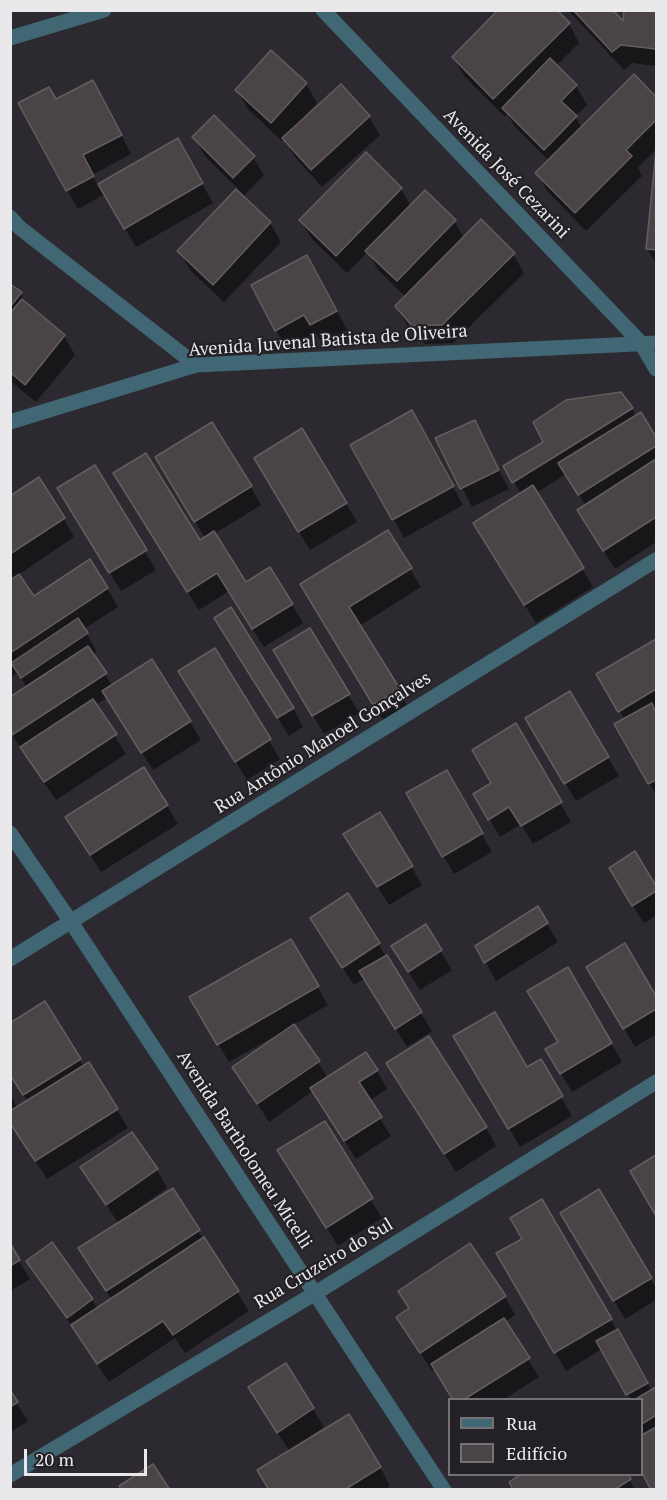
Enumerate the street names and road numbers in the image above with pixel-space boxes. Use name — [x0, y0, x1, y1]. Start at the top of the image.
street label: Avenida José Cezarini — [438, 105, 574, 243]
street label: Avenida Juvenal Batista de Oliveira — [188, 320, 468, 362]
street label: Rua Antônio Manoel Gonçalves — [211, 667, 435, 819]
street label: Avenida Bartholomeu Micelli — [172, 1047, 316, 1253]
street label: Rua Cruzeiro do Sul — [251, 1214, 397, 1314]

